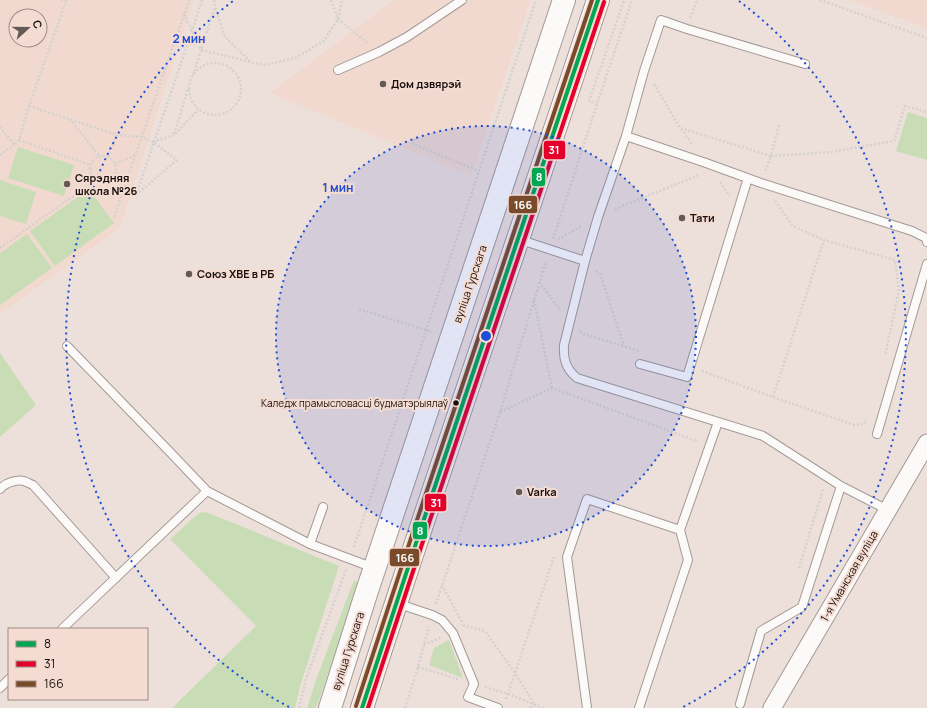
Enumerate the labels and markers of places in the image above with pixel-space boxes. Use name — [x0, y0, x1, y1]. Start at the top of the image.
place label: Дом дзвярэй — [391, 76, 461, 91]
marker: Дом дзвярэй — [378, 79, 388, 89]
place label: Сярэдняя школа №26 — [75, 170, 137, 198]
marker: Сярэдняя школа №26 — [62, 179, 72, 189]
place label: Тати — [690, 210, 715, 225]
marker: Тати — [677, 213, 687, 223]
place label: Союз ХВЕ в РБ — [197, 266, 274, 281]
marker: Союз ХВЕ в РБ — [184, 269, 194, 279]
centre of rings — [479, 329, 493, 343]
place label: Каледж прамысловасці будматэрыялаў — [261, 396, 449, 410]
marker: Каледж прамысловасці будматэрыялаў — [451, 398, 461, 408]
place label: Varka — [527, 484, 557, 499]
marker: Varka — [514, 487, 524, 497]

